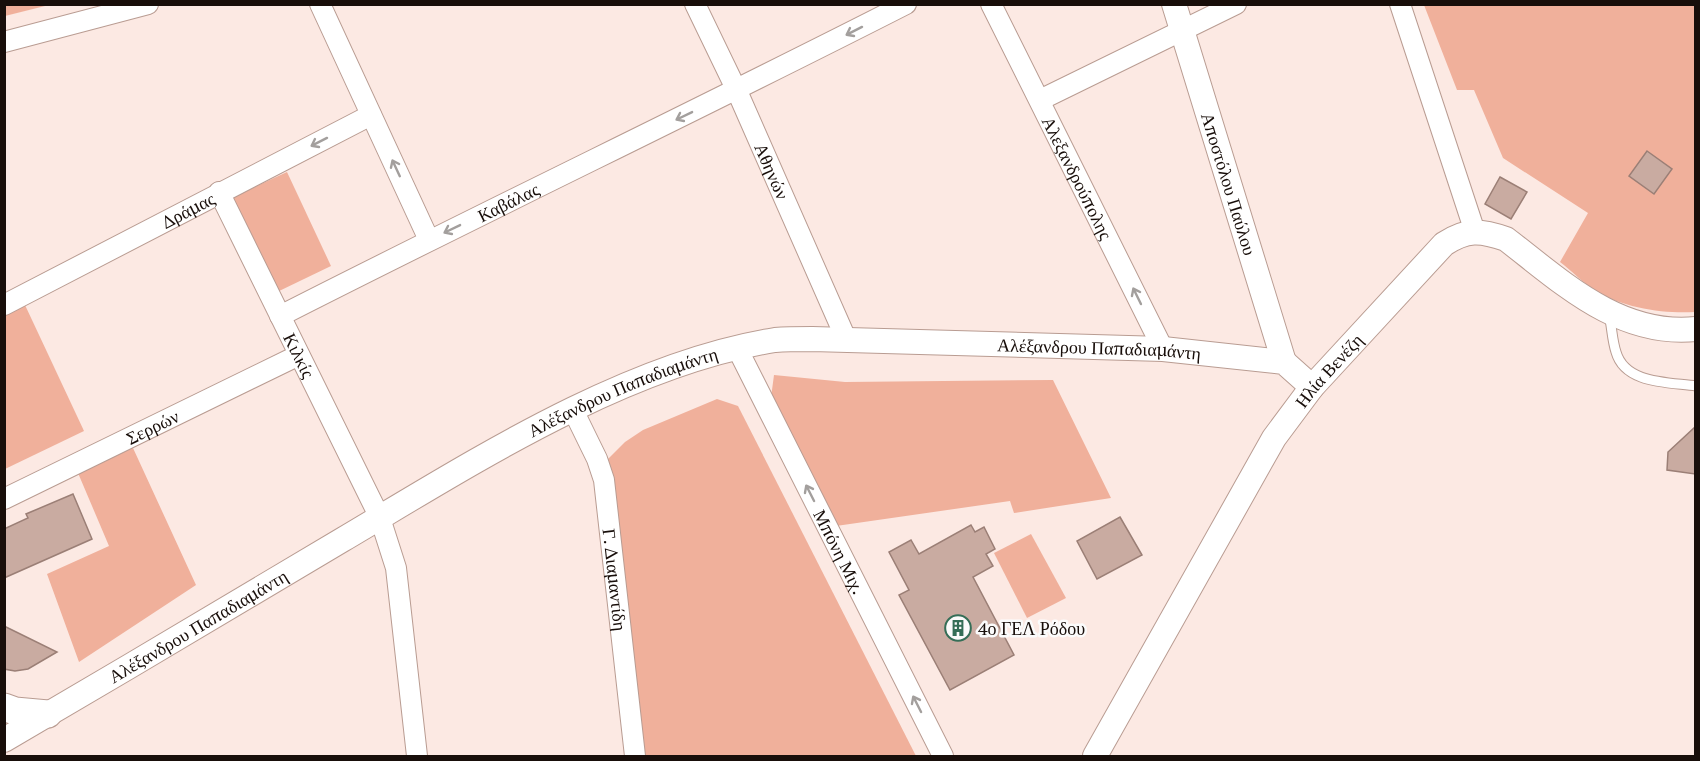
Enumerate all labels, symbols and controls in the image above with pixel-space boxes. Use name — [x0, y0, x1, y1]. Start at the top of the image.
one-way arrow — [845, 26, 863, 37]
street label: Αποστόλου Παύλου — [1196, 109, 1262, 258]
one-way arrow — [676, 111, 694, 123]
street label: Αλεξανδρούπολης — [1037, 112, 1118, 243]
one-way arrow — [311, 136, 329, 148]
street label: Αθηνών — [749, 139, 795, 203]
one-way arrow — [389, 159, 401, 177]
street label: Καβάλας — [473, 177, 543, 227]
street label: Δράμας — [157, 186, 219, 234]
one-way arrow — [444, 223, 462, 235]
one-way arrow — [1131, 288, 1143, 306]
street label: Ηλία Βενέζη — [1289, 328, 1368, 412]
street label: Κιλκίς — [278, 329, 321, 382]
street label: Αλέξανδρου Παπαδιαμάντη — [997, 332, 1202, 365]
street label: Αλέξανδρου Παπαδιαμάντη — [523, 341, 720, 442]
street label: Σερρών — [122, 404, 183, 450]
one-way arrow — [804, 484, 815, 502]
street label: Μπόνη Μιχ. — [808, 505, 871, 598]
street label: Γ. Διαμαντίδη — [598, 527, 633, 632]
street label: Αλέξανδρου Παπαδιαμάντη — [104, 563, 292, 688]
building icon: 4ο ΓΕΛ Ρόδου — [943, 613, 973, 643]
place label: 4ο ΓΕΛ Ρόδου — [978, 616, 1085, 640]
one-way arrow — [911, 696, 922, 714]

